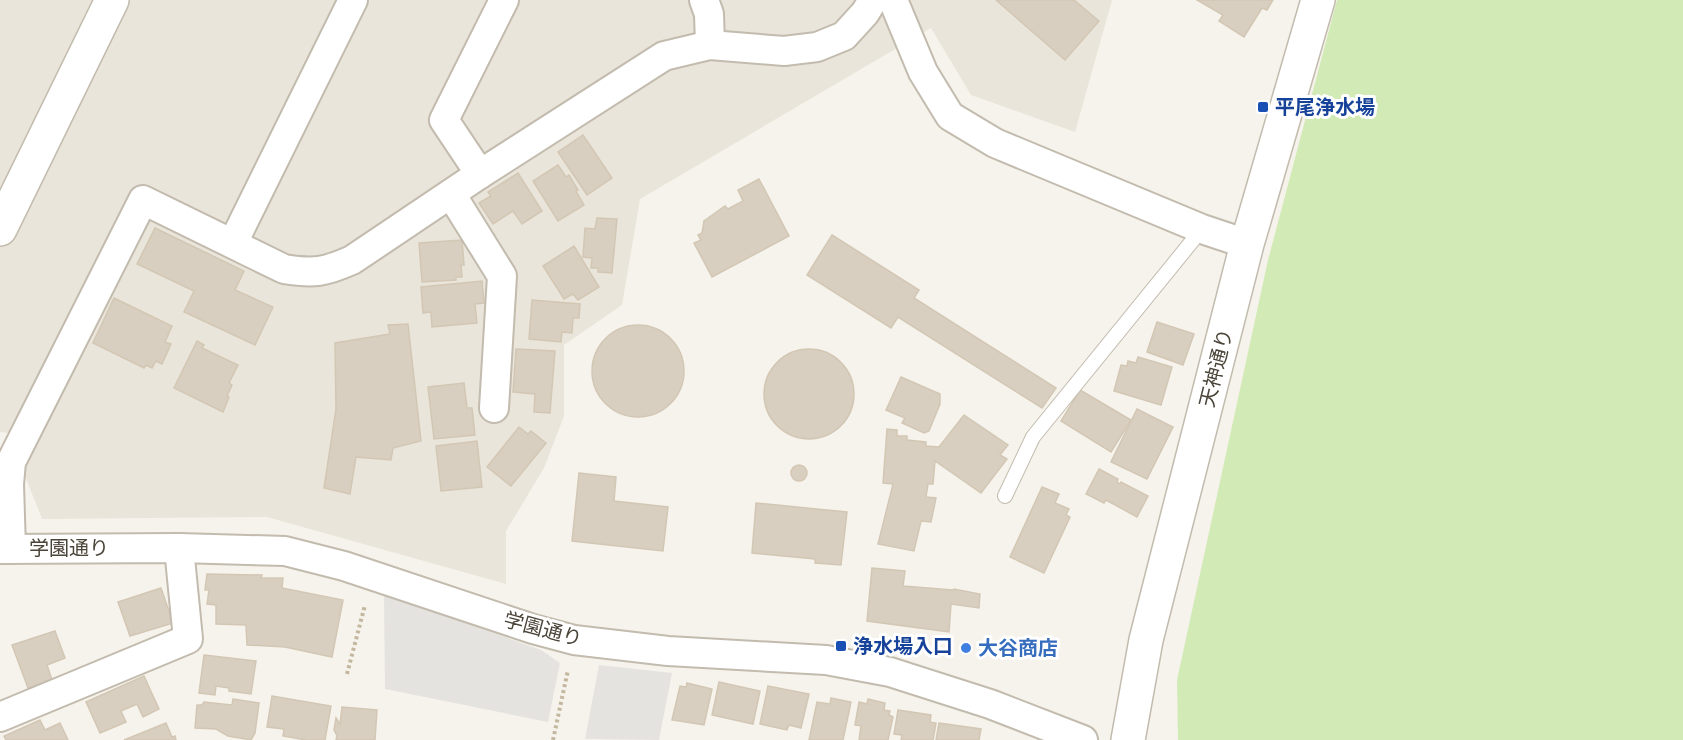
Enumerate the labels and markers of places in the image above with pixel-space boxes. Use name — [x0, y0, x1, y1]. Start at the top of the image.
place label: 平尾浄水場 — [1275, 93, 1375, 120]
marker: 平尾浄水場 — [1256, 100, 1270, 114]
place label: 浄水場入口 — [853, 632, 953, 659]
place label: 大谷商店 — [978, 634, 1058, 661]
marker: 浄水場入口 — [834, 639, 848, 653]
marker: 大谷商店 — [959, 641, 973, 655]

